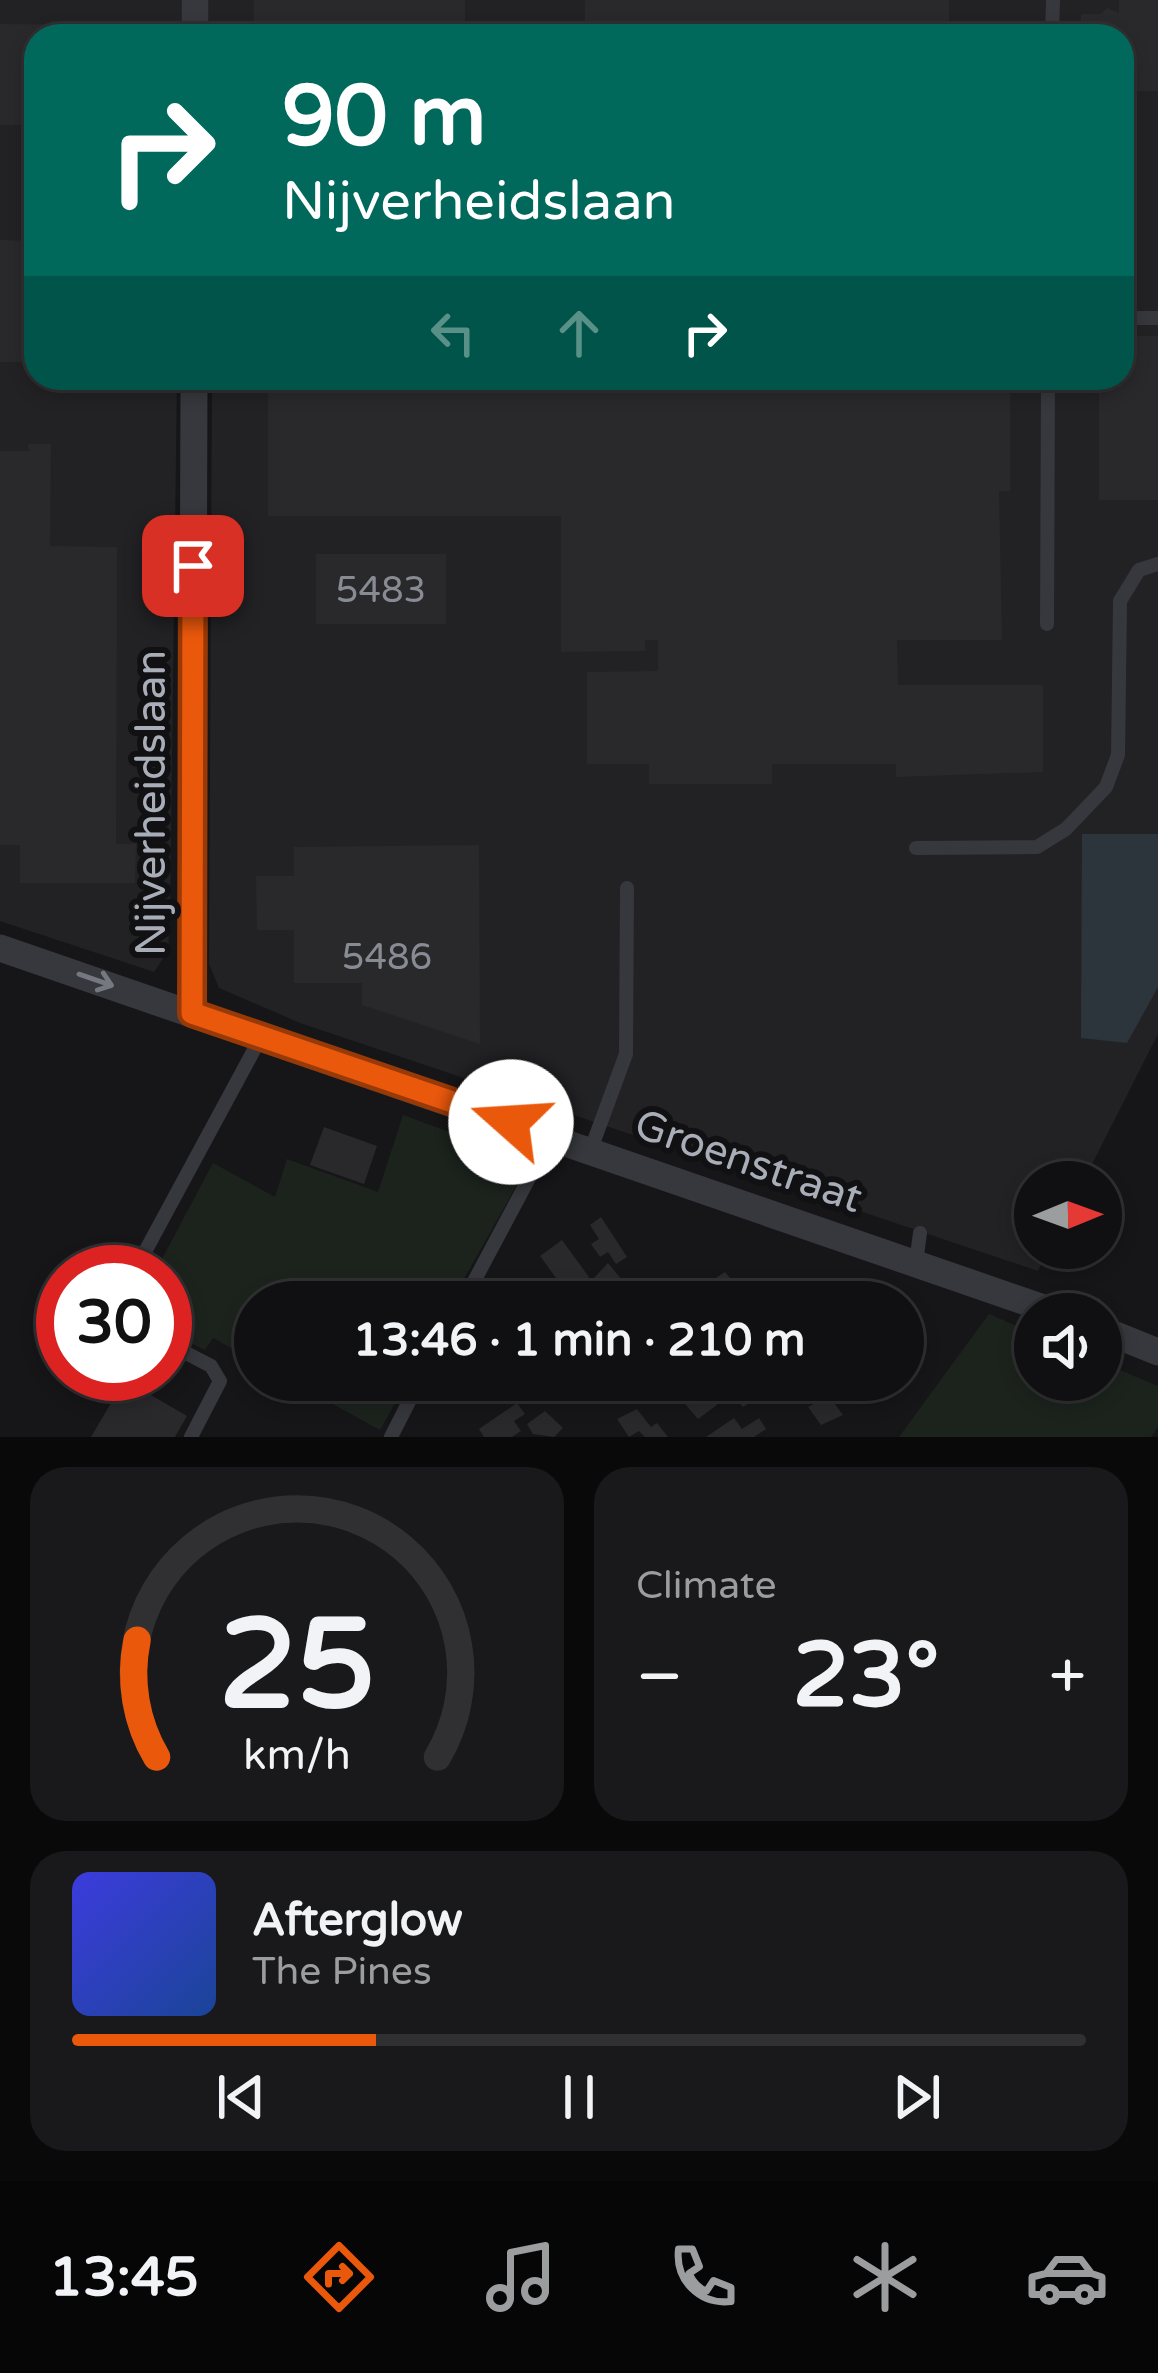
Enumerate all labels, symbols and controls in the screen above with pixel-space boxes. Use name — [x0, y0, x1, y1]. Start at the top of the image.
text: 90 m — [282, 67, 486, 168]
icon: right — [84, 72, 240, 228]
text: Nijverheidslaan — [282, 169, 675, 234]
icon: left — [420, 300, 486, 366]
icon: ahead — [546, 300, 612, 366]
icon: right — [672, 300, 738, 366]
pin — [142, 515, 244, 617]
icon: arrive — [160, 533, 226, 599]
house number: 5483 — [336, 569, 426, 612]
street label: Nijverheidslaan — [126, 650, 177, 956]
house number: 5486 — [342, 936, 432, 979]
one-way arrow — [76, 971, 114, 993]
position arrow — [448, 1059, 574, 1185]
street label: Groenstraat — [628, 1099, 869, 1224]
north arrow — [1014, 1161, 1122, 1269]
map controls — [1014, 1161, 1122, 1401]
speed limit sign: 30 — [36, 1245, 192, 1401]
button: sound — [1014, 1293, 1122, 1401]
text: 13:46 · 1 min · 210 m — [353, 1314, 805, 1368]
text: Climate — [636, 1562, 776, 1609]
text: 25 — [219, 1591, 375, 1742]
text: 23° — [792, 1622, 939, 1731]
text: − — [636, 1637, 683, 1717]
text: + — [1049, 1637, 1086, 1717]
text: km/h — [243, 1730, 351, 1781]
text: Afterglow — [252, 1894, 463, 1948]
text: The Pines — [252, 1948, 432, 1995]
icon: previous — [208, 2064, 274, 2130]
icon: pause — [546, 2064, 612, 2130]
icon: next — [884, 2064, 950, 2130]
icon: directions — [297, 2235, 381, 2319]
icon: music — [479, 2235, 563, 2319]
icon: phone — [661, 2235, 745, 2319]
icon: climate — [843, 2235, 927, 2319]
icon: car — [1025, 2235, 1109, 2319]
text: 13:45 — [49, 2245, 199, 2310]

